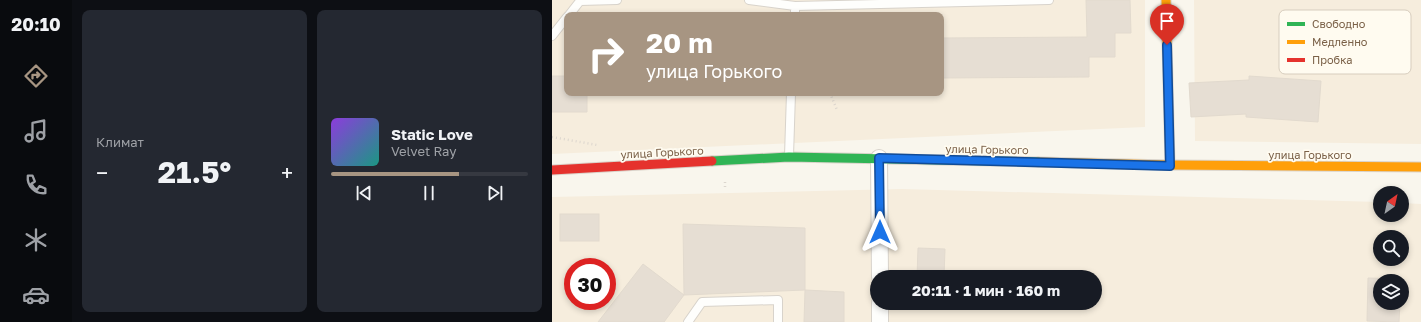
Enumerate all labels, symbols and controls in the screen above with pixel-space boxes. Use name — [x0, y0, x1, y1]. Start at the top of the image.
pin — [1150, 4, 1184, 45]
icon: arrive — [1156, 10, 1178, 32]
legend — [1279, 10, 1411, 74]
text: 20:10 — [11, 13, 61, 35]
text: Свободно — [1312, 17, 1366, 30]
text: 20 m — [646, 26, 713, 59]
icon: right — [580, 28, 632, 80]
text: Медленно — [1312, 35, 1368, 48]
text: Пробка — [1312, 53, 1353, 66]
text: улица Горького — [646, 60, 782, 82]
icon: directions — [22, 62, 50, 90]
icon: music — [22, 117, 50, 145]
text: Static Love — [391, 125, 473, 143]
text: Климат — [96, 134, 144, 150]
street label: улица Горького — [945, 142, 1029, 156]
text: Velvet Ray — [391, 143, 456, 159]
street label: улица Горького — [620, 143, 704, 161]
street label: улица Горького — [1268, 148, 1352, 161]
text: 21.5° — [158, 154, 231, 190]
text: − — [96, 159, 108, 186]
text: + — [281, 159, 293, 186]
icon: phone — [22, 171, 50, 199]
icon: previous — [353, 182, 375, 204]
icon: pause — [418, 182, 440, 204]
icon: next — [484, 182, 506, 204]
north arrow — [1373, 186, 1409, 222]
map controls — [1373, 186, 1409, 310]
position arrow — [859, 211, 901, 253]
icon: climate — [22, 226, 50, 254]
button: search — [1373, 230, 1409, 266]
speed limit sign: 30 — [564, 258, 616, 310]
button: layers — [1373, 274, 1409, 310]
icon: car — [22, 281, 50, 309]
text: 20:11 · 1 мин · 160 m — [912, 281, 1060, 299]

